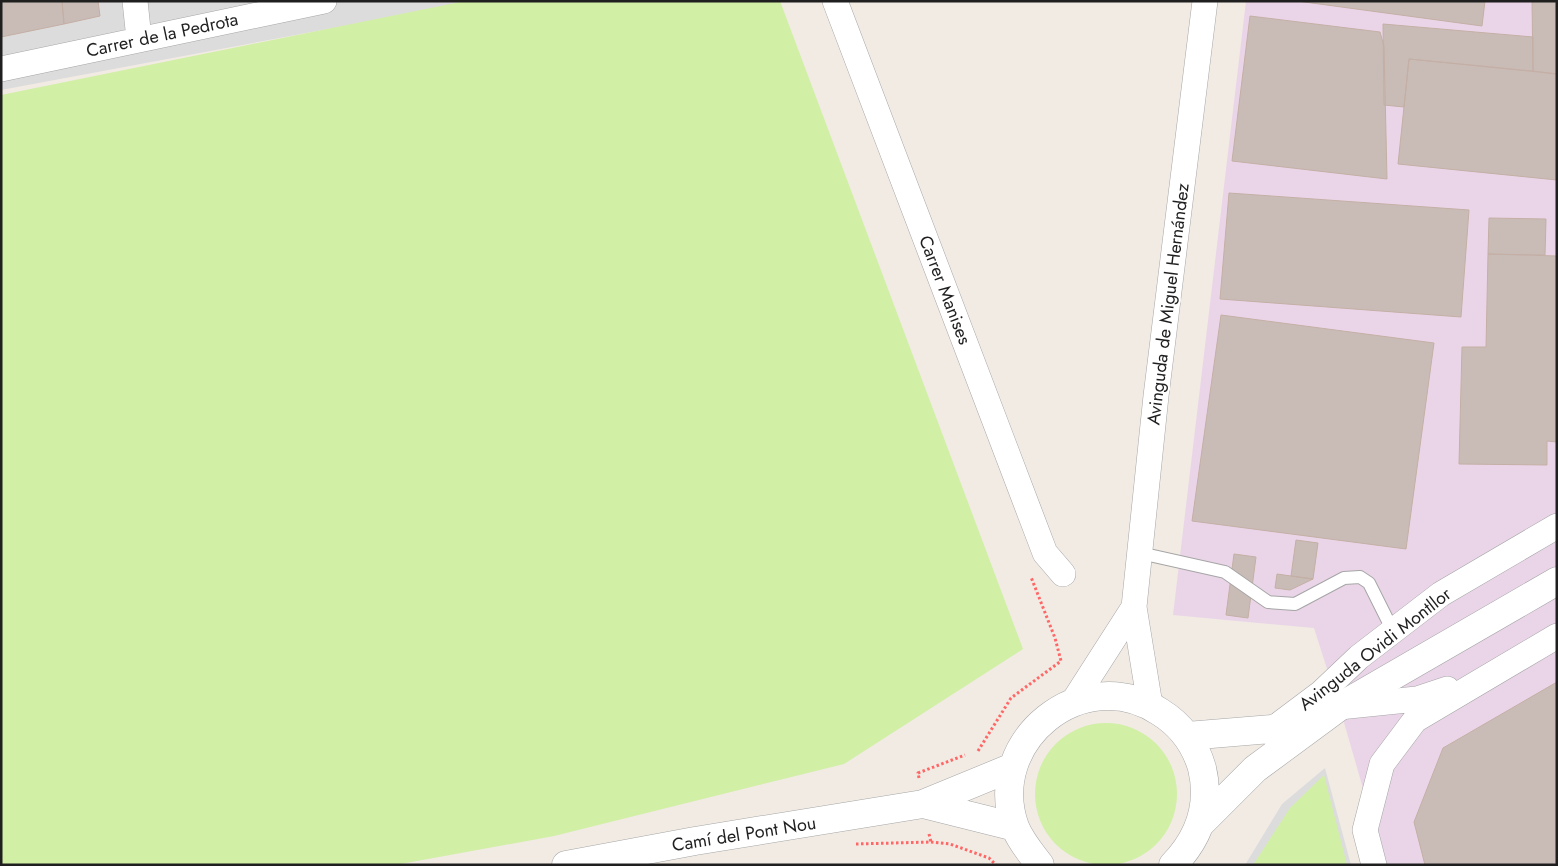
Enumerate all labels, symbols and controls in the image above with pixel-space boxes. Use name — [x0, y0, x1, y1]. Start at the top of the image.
street label: Carrer de la Pedrota — [84, 6, 240, 64]
street label: Avinguda de Miguel Hernández — [1140, 181, 1196, 426]
street label: Carrer Manises — [912, 232, 978, 348]
street label: Avinguda Ovidi Montllor — [1293, 581, 1457, 717]
street label: Camí del Pont Nou — [670, 810, 818, 858]

